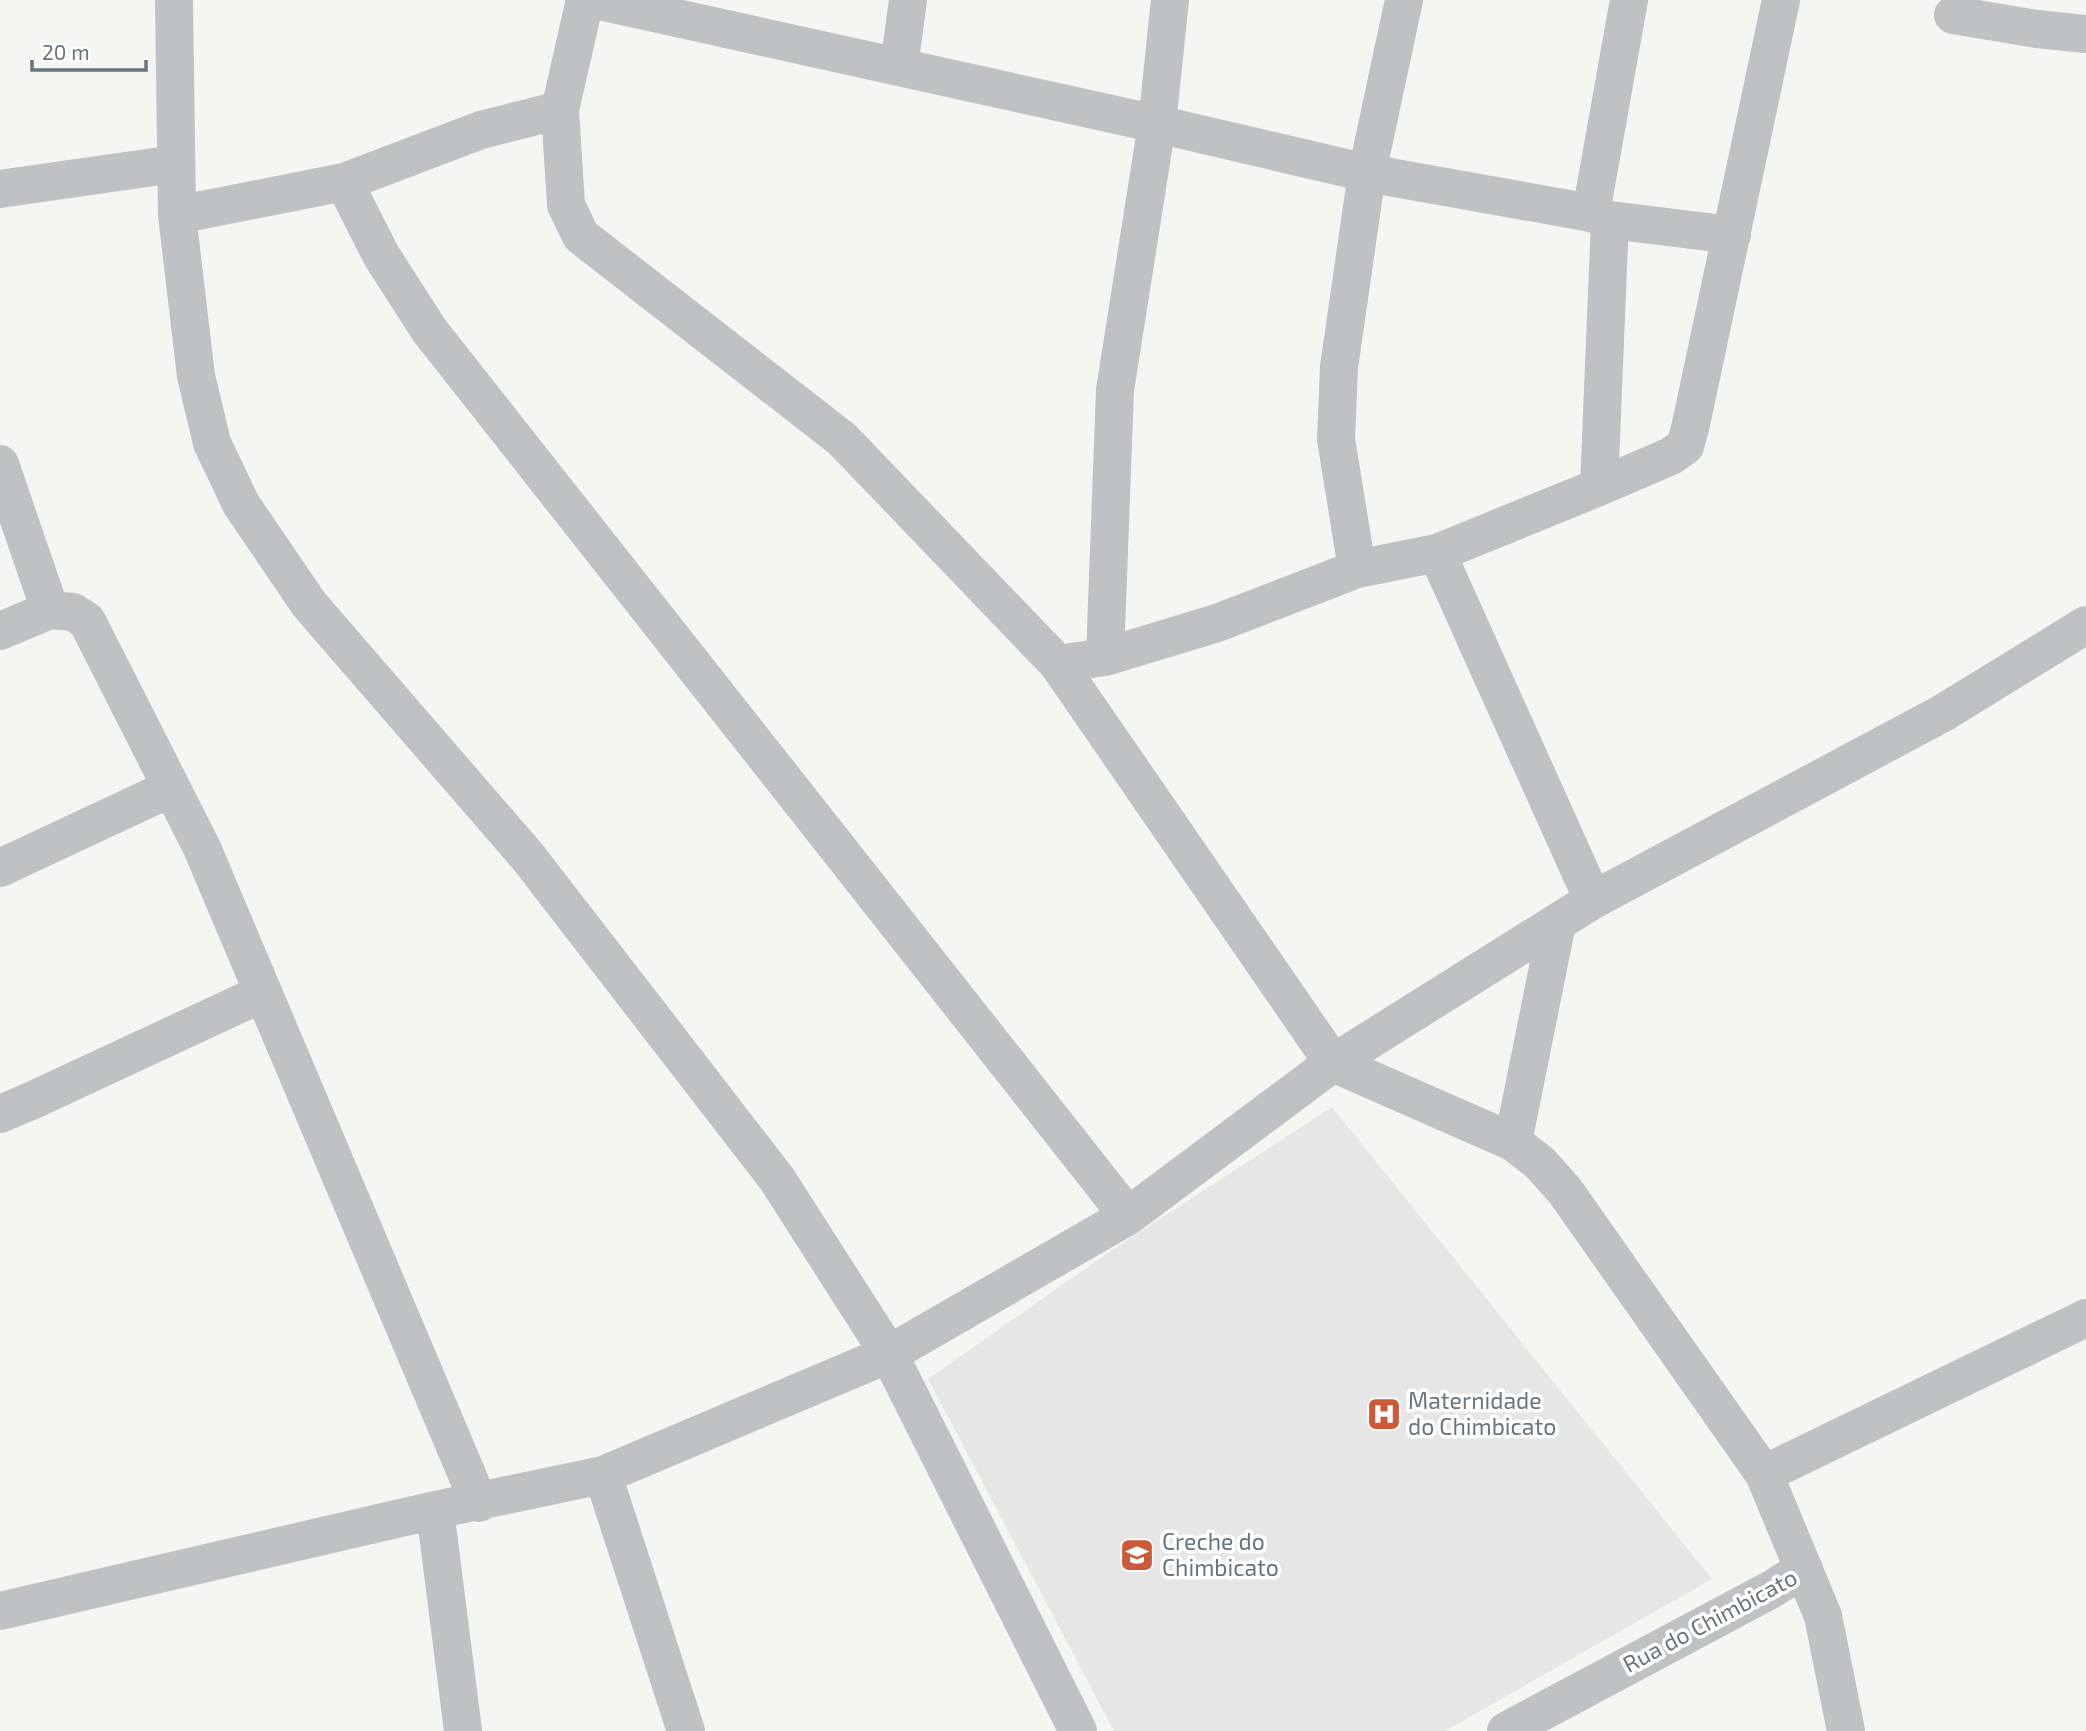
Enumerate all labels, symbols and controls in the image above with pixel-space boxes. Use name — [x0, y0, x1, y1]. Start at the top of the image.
scale bar — [32, 28, 145, 72]
text: 20 m — [42, 39, 90, 64]
place label: Maternidade do Chimbicato — [1408, 1386, 1556, 1440]
hospital icon: Maternidade do Chimbicato — [1365, 1395, 1403, 1433]
place label: Creche do Chimbicato — [1162, 1527, 1279, 1581]
school or university icon: Creche do Chimbicato — [1118, 1536, 1156, 1574]
street label: Rua do Chimbicato — [1618, 1562, 1801, 1678]

